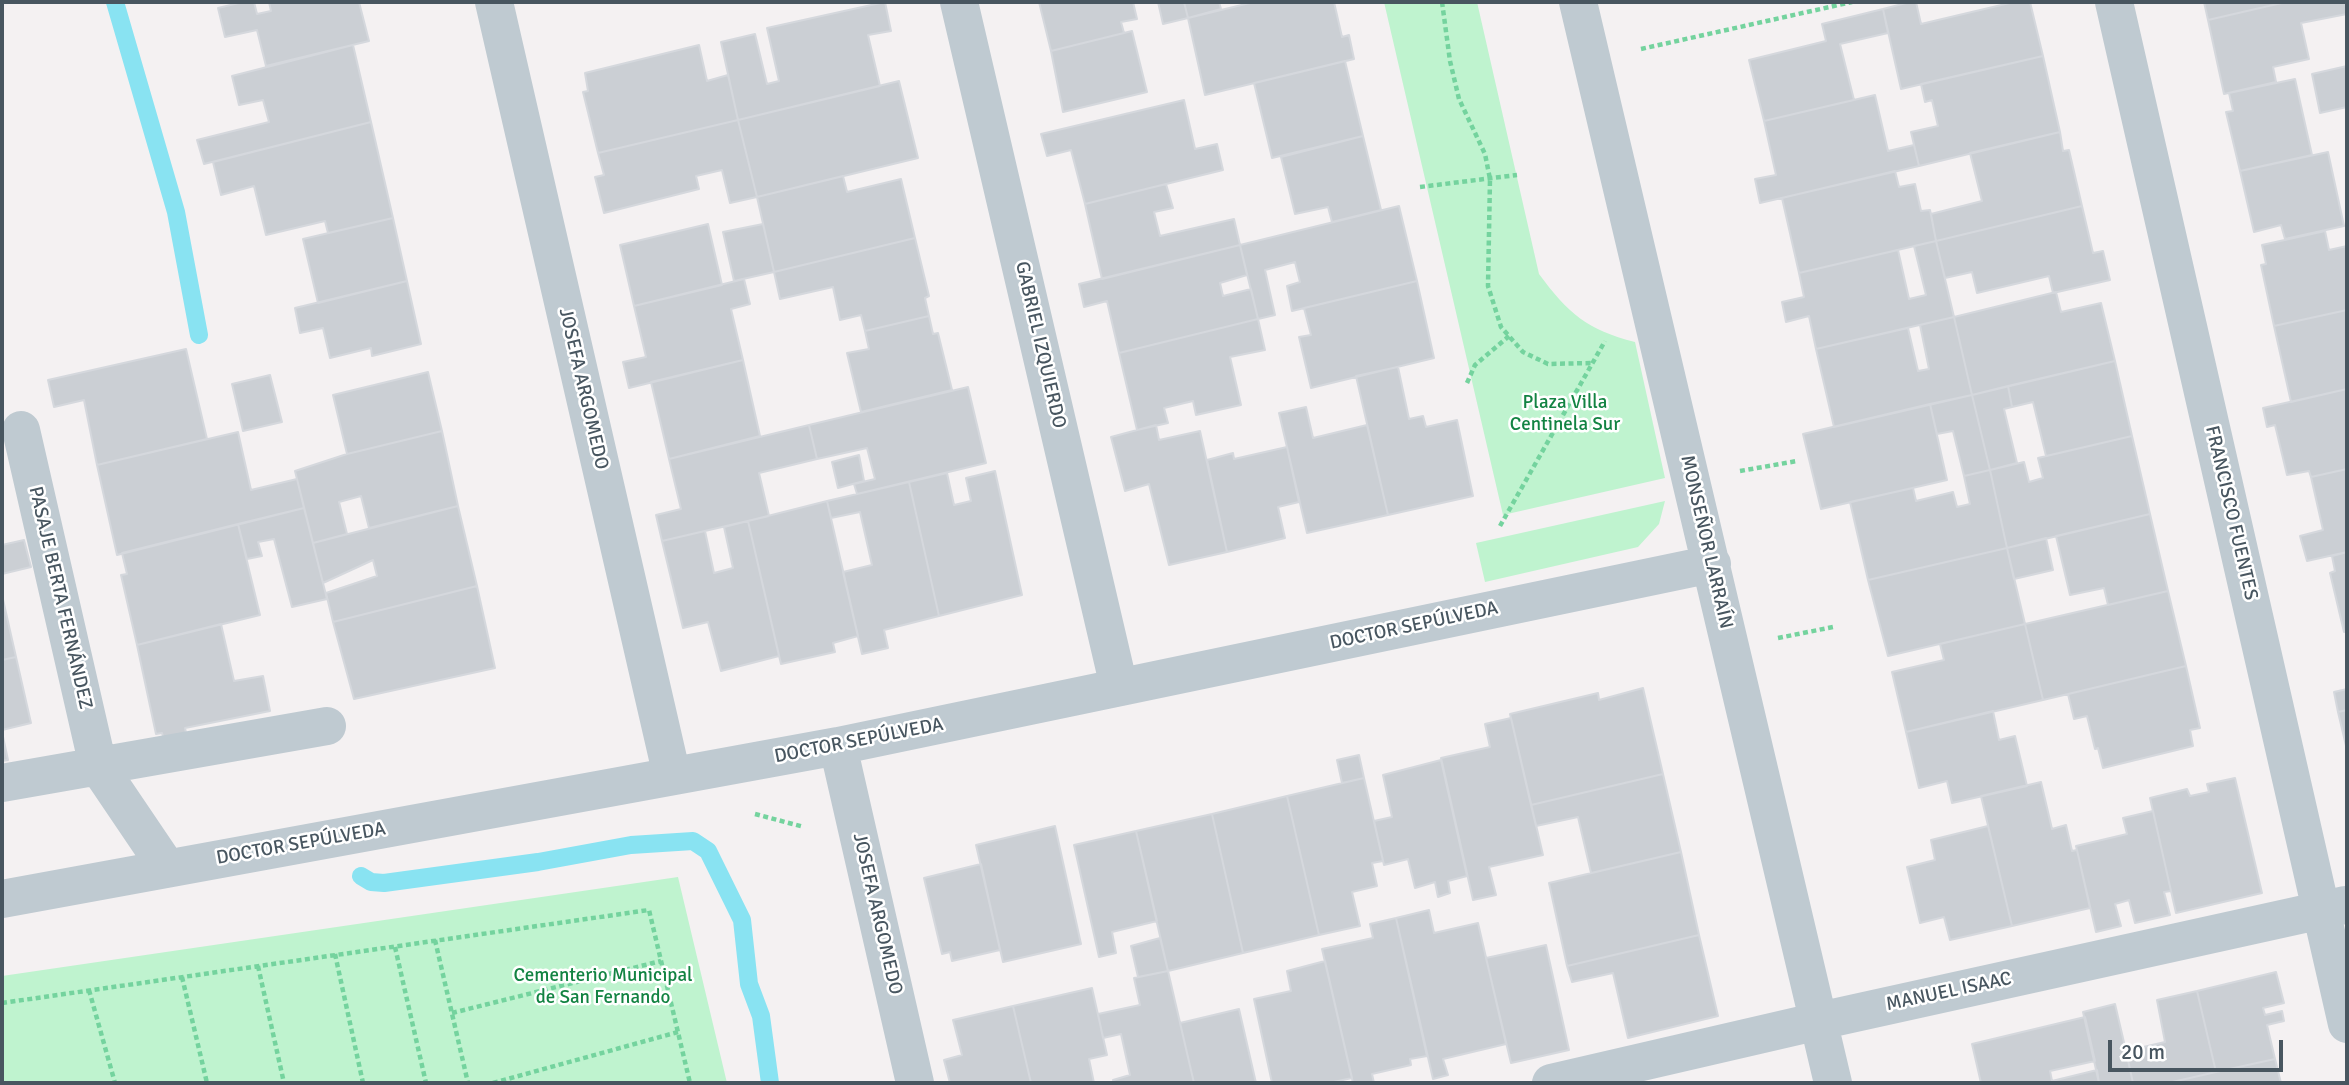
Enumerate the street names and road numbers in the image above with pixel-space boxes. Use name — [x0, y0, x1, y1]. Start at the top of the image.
street label: GABRIEL IZQUIERDO — [1010, 259, 1070, 431]
street label: JOSEFA ARGOMEDO — [553, 306, 613, 472]
street label: FRANCISCO FUENTES — [2200, 424, 2262, 602]
street label: MONSEÑOR LARRAÍN — [1675, 453, 1737, 631]
street label: PASAJE BERTA FERNÁNDEZ — [23, 484, 97, 712]
street label: DOCTOR SEPÚLVEDA — [1328, 597, 1500, 655]
street label: DOCTOR SEPÚLVEDA — [773, 713, 945, 769]
street label: DOCTOR SEPÚLVEDA — [215, 818, 387, 870]
street label: JOSEFA ARGOMEDO — [847, 831, 907, 997]
street label: MANUEL ISAAC — [1884, 968, 2014, 1016]

